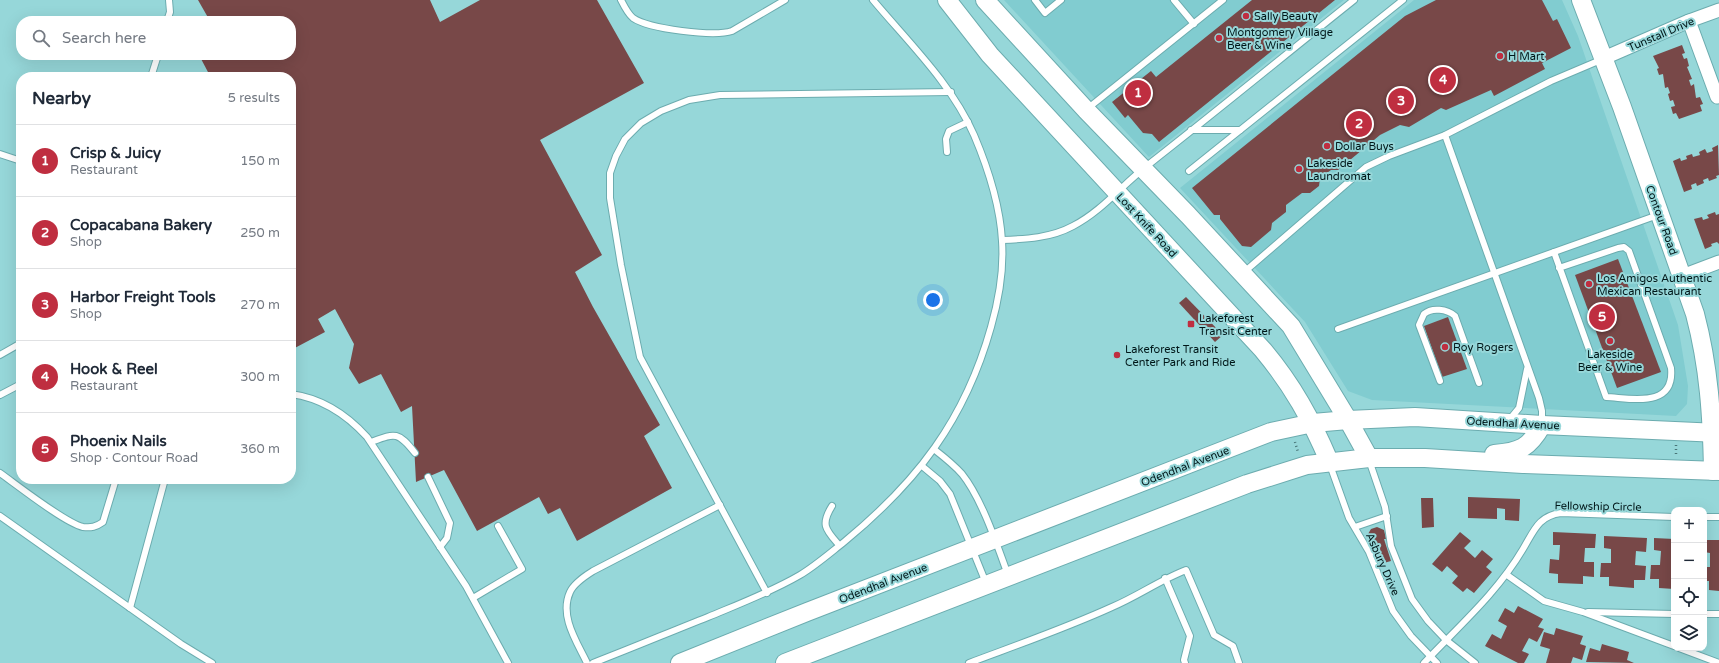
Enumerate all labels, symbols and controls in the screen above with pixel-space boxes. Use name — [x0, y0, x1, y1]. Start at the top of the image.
place label: Sally Beauty — [1254, 10, 1318, 23]
marker: Sally Beauty — [1241, 11, 1251, 21]
street label: Tunstall Drive — [1626, 15, 1696, 54]
search box — [16, 16, 296, 60]
place label: Montgomery Village Beer & Wine — [1227, 26, 1333, 52]
icon: search — [30, 27, 52, 49]
text: Search here — [62, 29, 146, 47]
marker: Montgomery Village Beer & Wine — [1214, 33, 1224, 43]
place label: H Mart — [1508, 50, 1544, 63]
marker: H Mart — [1495, 51, 1505, 61]
pin: 4 — [1430, 65, 1456, 95]
pin: 1 — [1125, 78, 1151, 108]
pin: 3 — [1388, 86, 1414, 116]
text: Nearby — [32, 88, 91, 109]
text: 5 results — [228, 90, 280, 106]
pin: 2 — [1346, 109, 1372, 139]
place label: Dollar Buys — [1335, 140, 1394, 153]
marker: Dollar Buys — [1322, 141, 1332, 151]
text: Crisp & Juicy — [70, 144, 161, 162]
text: 1 — [41, 153, 49, 169]
text: 150 m — [240, 153, 280, 169]
place label: Lakeside Laundromat — [1307, 157, 1371, 183]
text: Restaurant — [70, 162, 138, 178]
marker: Lakeside Laundromat — [1294, 164, 1304, 174]
street label: Contour Road — [1643, 184, 1680, 257]
street label: Lost Knife Road — [1114, 191, 1180, 260]
text: Copacabana Bakery — [70, 216, 212, 234]
text: 2 — [41, 225, 49, 241]
text: 250 m — [240, 225, 280, 241]
text: Shop — [70, 234, 102, 250]
place label: Los Amigos Authentic Mexican Restaurant — [1597, 272, 1712, 298]
marker: Los Amigos Authentic Mexican Restaurant — [1584, 279, 1594, 289]
text: Harbor Freight Tools — [70, 288, 216, 306]
your location — [923, 290, 943, 310]
text: 3 — [41, 297, 49, 313]
text: 270 m — [240, 297, 280, 313]
pin: 5 — [1589, 302, 1615, 332]
text: Shop — [70, 306, 102, 322]
place label: Lakeforest Transit Center — [1199, 312, 1273, 338]
marker: Lakeforest Transit Center — [1186, 319, 1196, 329]
marker: Lakeside Beer & Wine — [1605, 336, 1615, 346]
place label: Roy Rogers — [1453, 341, 1513, 354]
marker: Roy Rogers — [1440, 342, 1450, 352]
place label: Lakeforest Transit Center Park and Ride — [1125, 343, 1235, 369]
place label: Lakeside Beer & Wine — [1578, 348, 1642, 374]
marker: Lakeforest Transit Center Park and Ride — [1112, 350, 1122, 360]
text: Hook & Reel — [70, 360, 158, 378]
text: 4 — [41, 369, 49, 385]
text: 300 m — [240, 369, 280, 385]
text: Restaurant — [70, 378, 138, 394]
street label: Odendhal Avenue — [1466, 415, 1560, 432]
text: Phoenix Nails — [70, 432, 167, 450]
text: 5 — [41, 441, 49, 457]
text: 360 m — [240, 441, 280, 457]
street label: Odendhal Avenue — [1139, 444, 1231, 489]
text: Shop · Contour Road — [70, 450, 198, 466]
street label: Fellowship Circle — [1554, 499, 1642, 514]
map controls — [1671, 507, 1707, 651]
button: + — [1671, 507, 1707, 543]
street label: Asbury Drive — [1363, 531, 1402, 598]
button: − — [1671, 543, 1707, 579]
street label: Odendhal Avenue — [837, 561, 929, 606]
button: locate — [1671, 579, 1707, 615]
button: layers — [1671, 615, 1707, 651]

